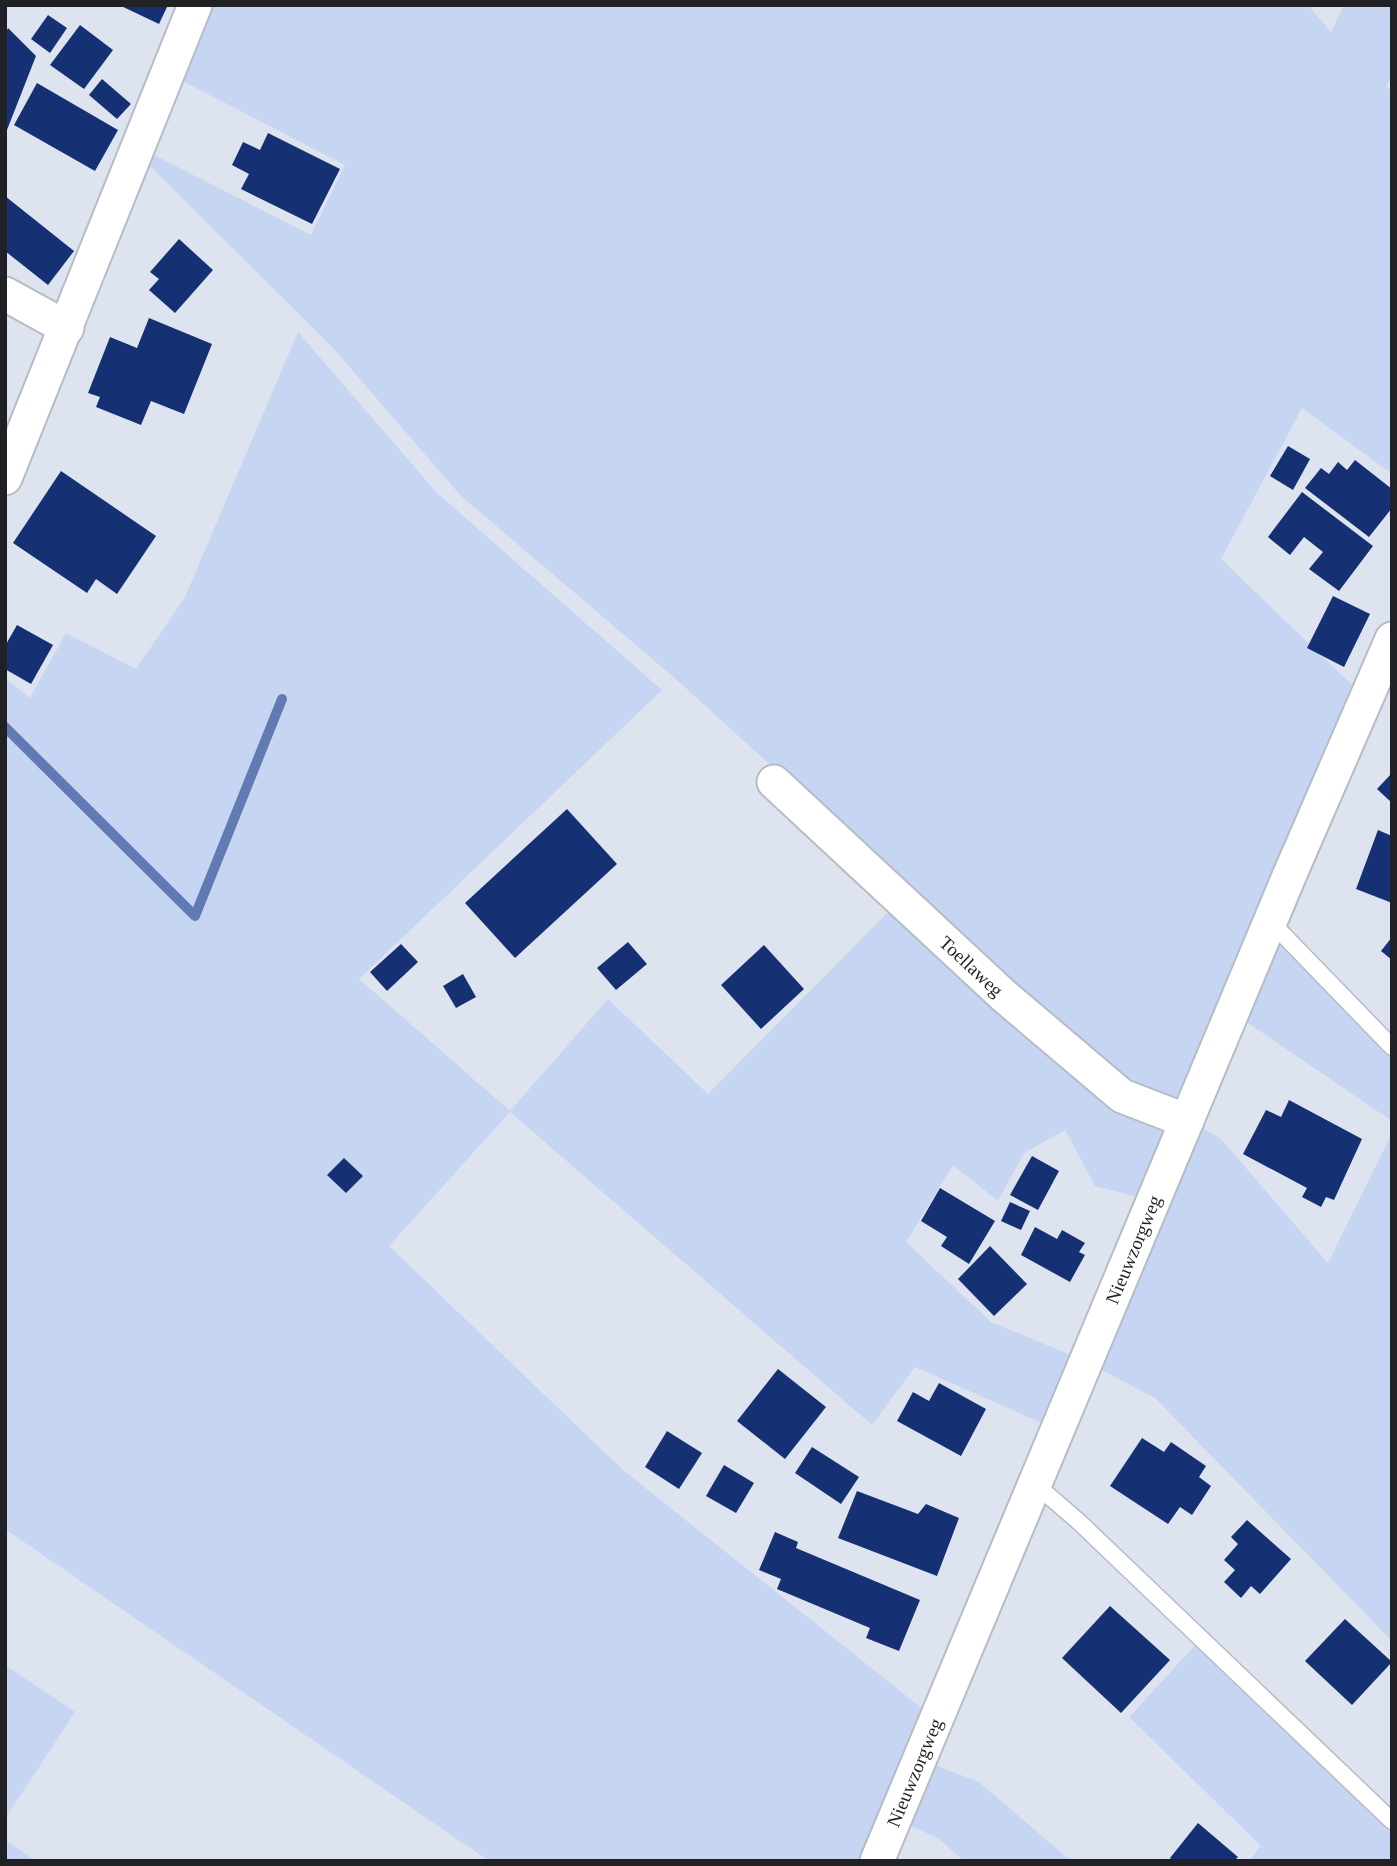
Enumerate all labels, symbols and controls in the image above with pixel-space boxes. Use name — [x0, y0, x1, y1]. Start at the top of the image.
street label: Toellaweg — [935, 932, 1008, 1001]
street label: Nieuwzorgweg — [1101, 1192, 1166, 1307]
street label: Nieuwzorgweg — [882, 1715, 947, 1830]

